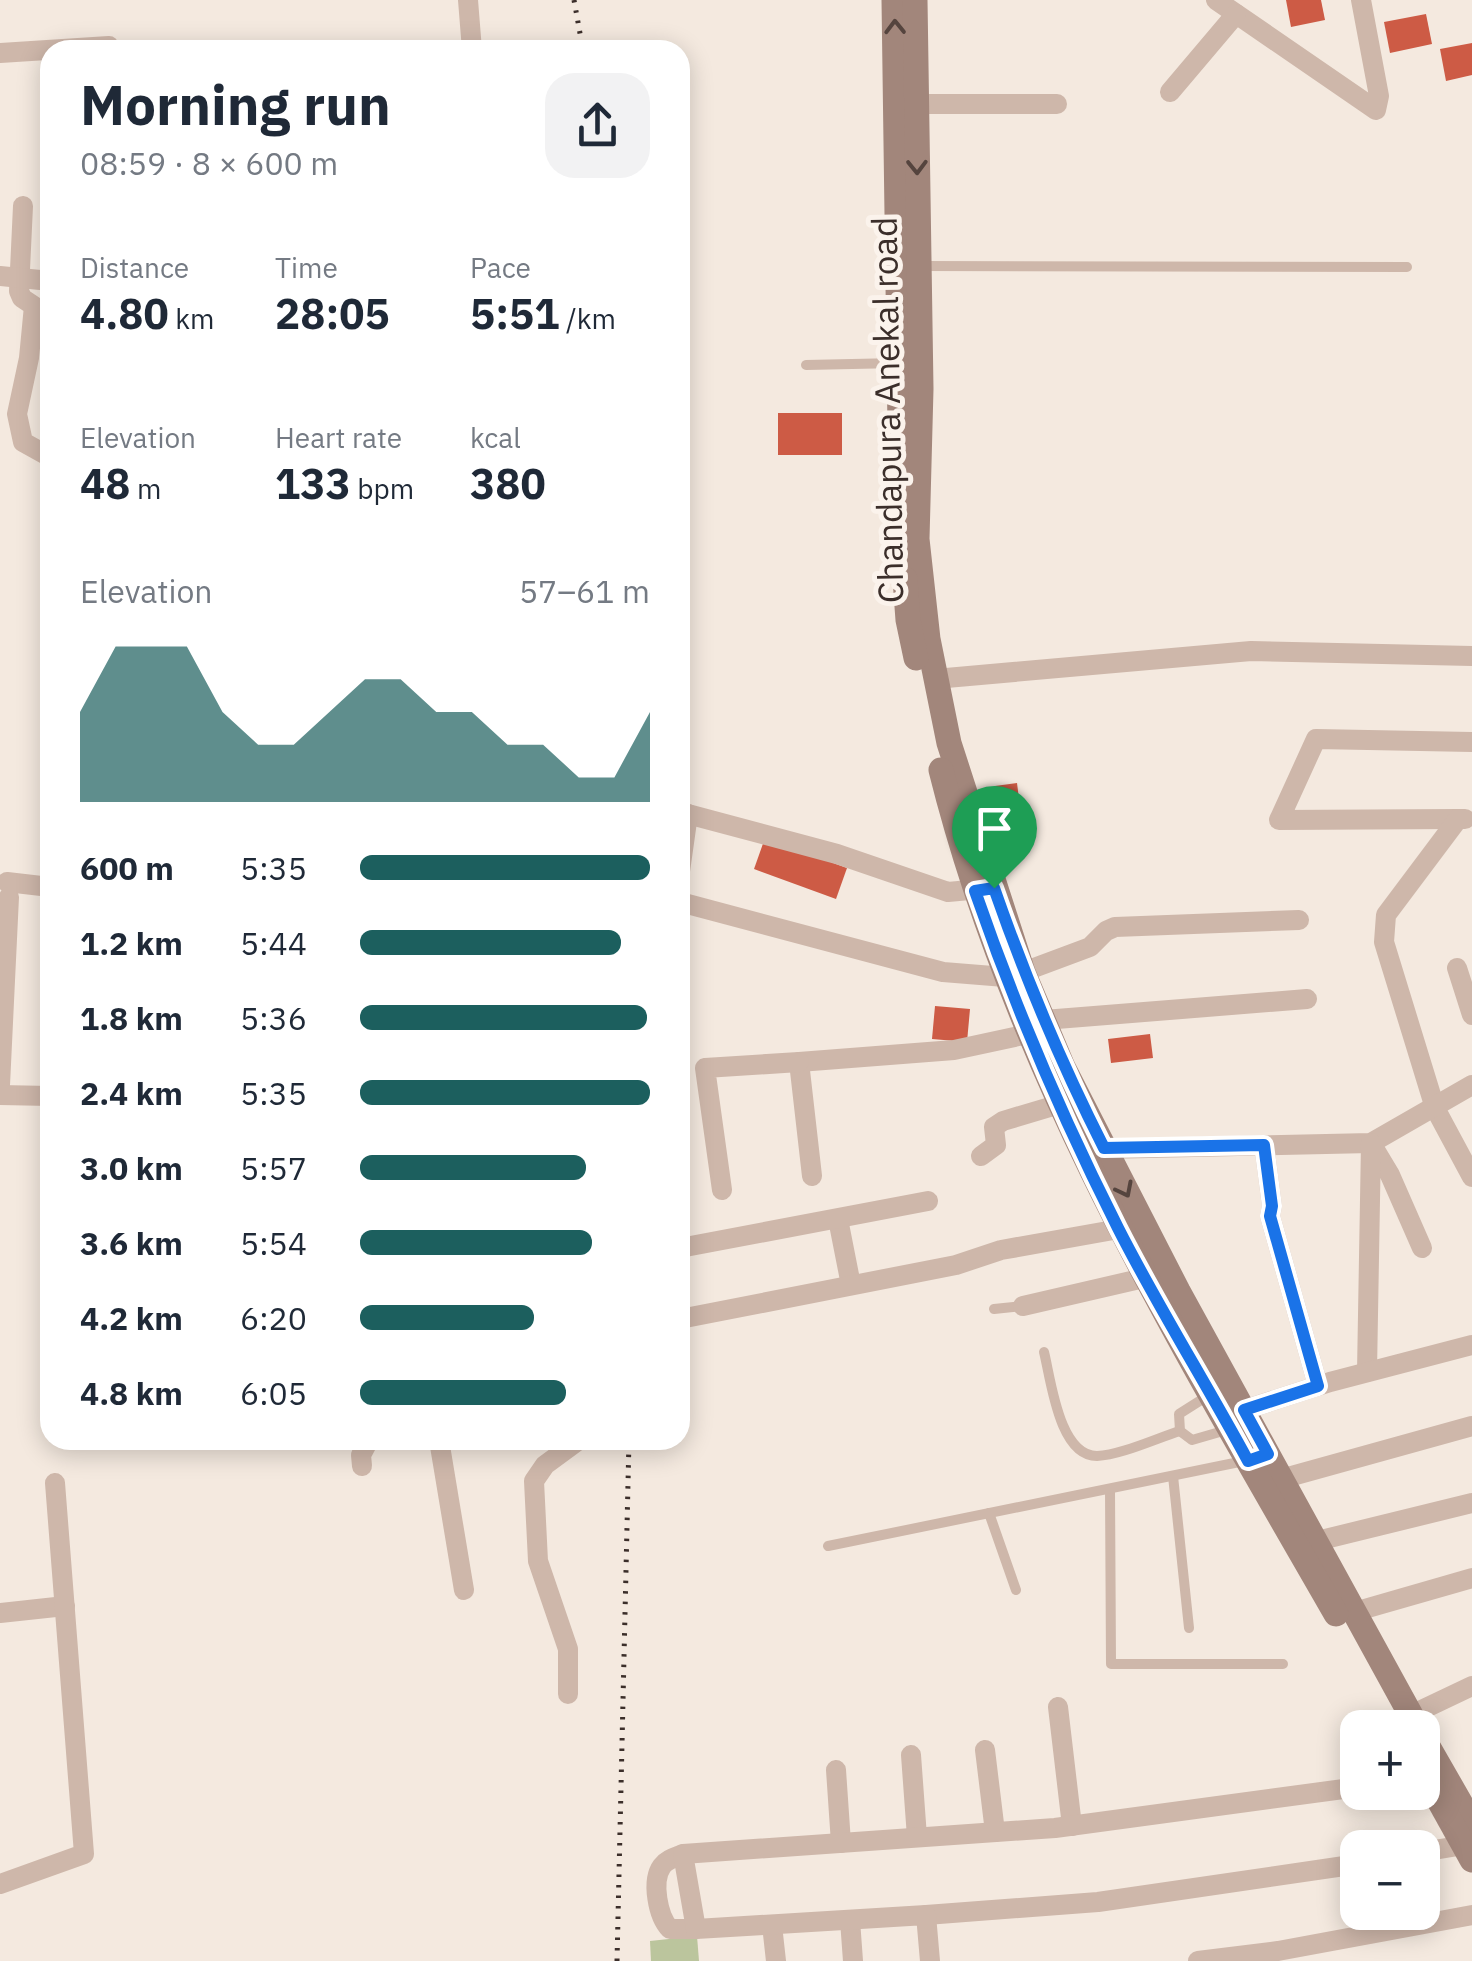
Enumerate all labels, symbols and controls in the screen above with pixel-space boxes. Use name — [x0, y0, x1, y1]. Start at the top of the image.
one-way arrow — [884, 18, 906, 34]
text: Morning run — [80, 69, 391, 140]
button: share — [545, 73, 650, 178]
text: 08:59 · 8 × 600 m — [80, 142, 338, 184]
one-way arrow — [906, 160, 928, 176]
street label: Chandapura Anekal road — [861, 216, 913, 604]
text: Distance — [80, 249, 189, 286]
text: Time — [275, 249, 338, 286]
text: Pace — [470, 249, 531, 286]
text: 4.80 — [80, 286, 169, 341]
text: 28:05 — [275, 286, 390, 341]
text: 5:51 — [470, 286, 559, 341]
text: km — [169, 300, 214, 337]
text: /km — [559, 300, 616, 337]
text: Elevation — [80, 419, 196, 456]
text: Heart rate — [275, 419, 402, 456]
text: kcal — [470, 419, 521, 456]
text: 48 — [80, 456, 130, 511]
text: 133 — [275, 456, 351, 511]
text: 380 — [470, 456, 546, 511]
text: m — [130, 470, 161, 507]
text: bpm — [351, 470, 414, 507]
text: Elevation — [80, 570, 213, 612]
text: 57–61 m — [519, 570, 650, 612]
pin — [952, 786, 1037, 889]
icon: arrive — [967, 801, 1022, 856]
text: 600 m — [80, 847, 174, 889]
text: 5:35 — [240, 847, 307, 889]
text: 1.2 km — [80, 922, 183, 964]
text: 5:44 — [240, 922, 307, 964]
text: 1.8 km — [80, 997, 183, 1039]
text: 5:36 — [240, 997, 307, 1039]
text: 2.4 km — [80, 1072, 183, 1114]
text: 5:35 — [240, 1072, 307, 1114]
text: 3.0 km — [80, 1147, 183, 1189]
text: 5:57 — [240, 1147, 307, 1189]
one-way arrow — [1113, 1180, 1132, 1198]
text: 3.6 km — [80, 1222, 183, 1264]
text: 5:54 — [240, 1222, 307, 1264]
text: 4.2 km — [80, 1297, 183, 1339]
text: 6:20 — [240, 1297, 307, 1339]
text: 4.8 km — [80, 1372, 183, 1414]
text: 6:05 — [240, 1372, 307, 1414]
map controls — [1340, 1710, 1440, 1930]
button: + — [1340, 1710, 1440, 1810]
button: − — [1340, 1830, 1440, 1930]

